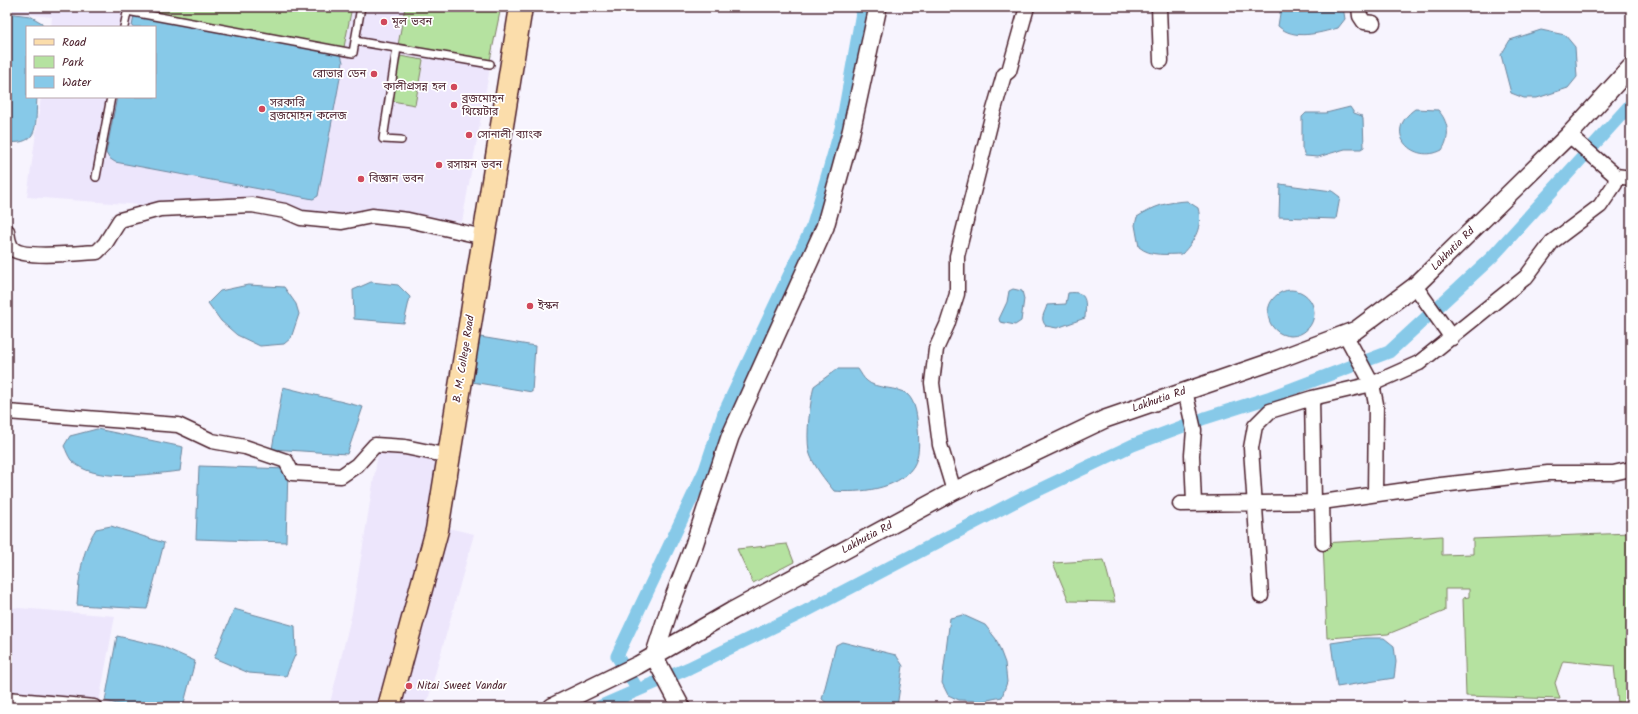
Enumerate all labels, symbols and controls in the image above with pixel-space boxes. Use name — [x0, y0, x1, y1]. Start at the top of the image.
place label: মূল ভবন — [391, 13, 432, 31]
marker: মূল ভবন — [379, 17, 389, 27]
legend — [26, 26, 156, 98]
text: Road — [62, 33, 87, 52]
text: Park — [62, 53, 84, 72]
place label: রোভার ডেন — [313, 65, 366, 83]
marker: রোভার ডেন — [369, 69, 379, 79]
text: Water — [62, 73, 92, 92]
place label: কালীপ্রসন্ন হল — [383, 78, 447, 96]
marker: কালীপ্রসন্ন হল — [449, 82, 459, 92]
place label: ব্রজমোহন থিয়েটার — [461, 90, 504, 121]
place label: সরকারি ব্রজমোহন কলেজ — [269, 94, 347, 125]
marker: ব্রজমোহন থিয়েটার — [449, 100, 459, 110]
marker: সরকারি ব্রজমোহন কলেজ — [257, 104, 267, 114]
place label: সোনালী ব্যাংক — [477, 126, 542, 144]
marker: সোনালী ব্যাংক — [464, 130, 474, 140]
place label: রসায়ন ভবন — [446, 156, 503, 174]
marker: রসায়ন ভবন — [434, 160, 444, 170]
place label: বিজ্ঞান ভবন — [368, 170, 424, 188]
marker: বিজ্ঞান ভবন — [356, 174, 366, 184]
street label: Lakhutia Rd — [1427, 223, 1479, 275]
place label: ইস্কন — [537, 297, 559, 315]
marker: ইস্কন — [525, 301, 535, 311]
street label: B. M. College Road — [448, 313, 480, 404]
street label: Lakhutia Rd — [1130, 382, 1189, 418]
street label: Lakhutia Rd — [838, 517, 896, 559]
place label: Nitai Sweet Vandar — [417, 677, 508, 695]
marker: Nitai Sweet Vandar — [404, 681, 414, 691]

